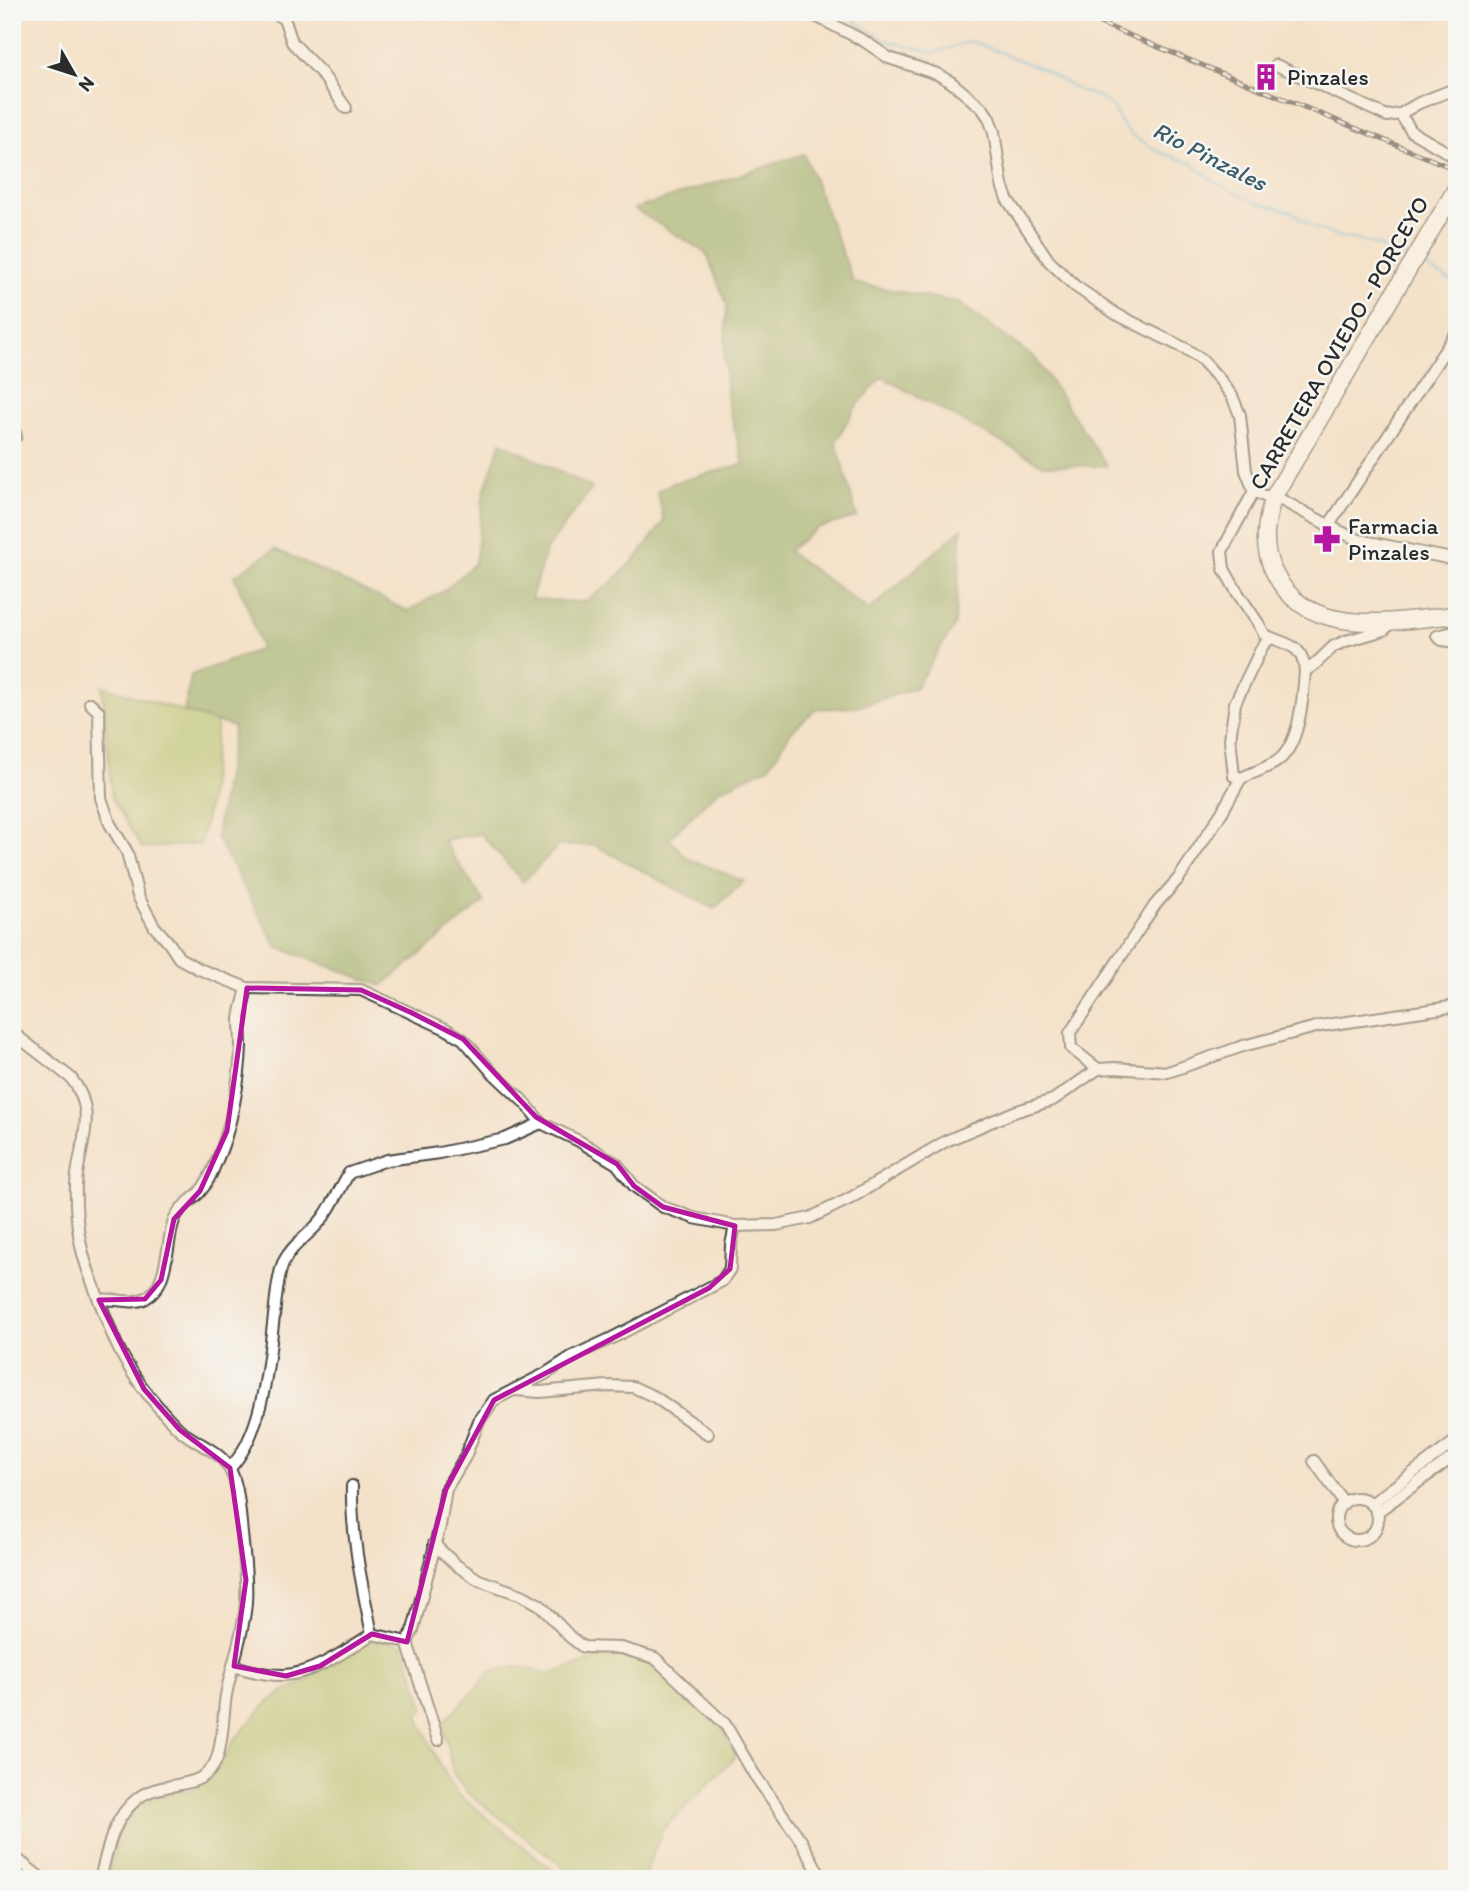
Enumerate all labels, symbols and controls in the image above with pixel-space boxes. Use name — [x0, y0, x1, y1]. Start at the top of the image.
north arrow — [38, 38, 108, 108]
building icon: Pinzales — [1251, 62, 1281, 92]
place label: Pinzales — [1287, 63, 1369, 91]
text: N — [74, 72, 100, 97]
water label: Rio Pinzales — [1148, 115, 1273, 198]
street label: CARRETERA OVIEDO - PORCEYO — [1243, 191, 1435, 495]
place label: Farmacia Pinzales — [1348, 512, 1439, 566]
pharmacy icon: Farmacia Pinzales — [1312, 524, 1342, 554]

